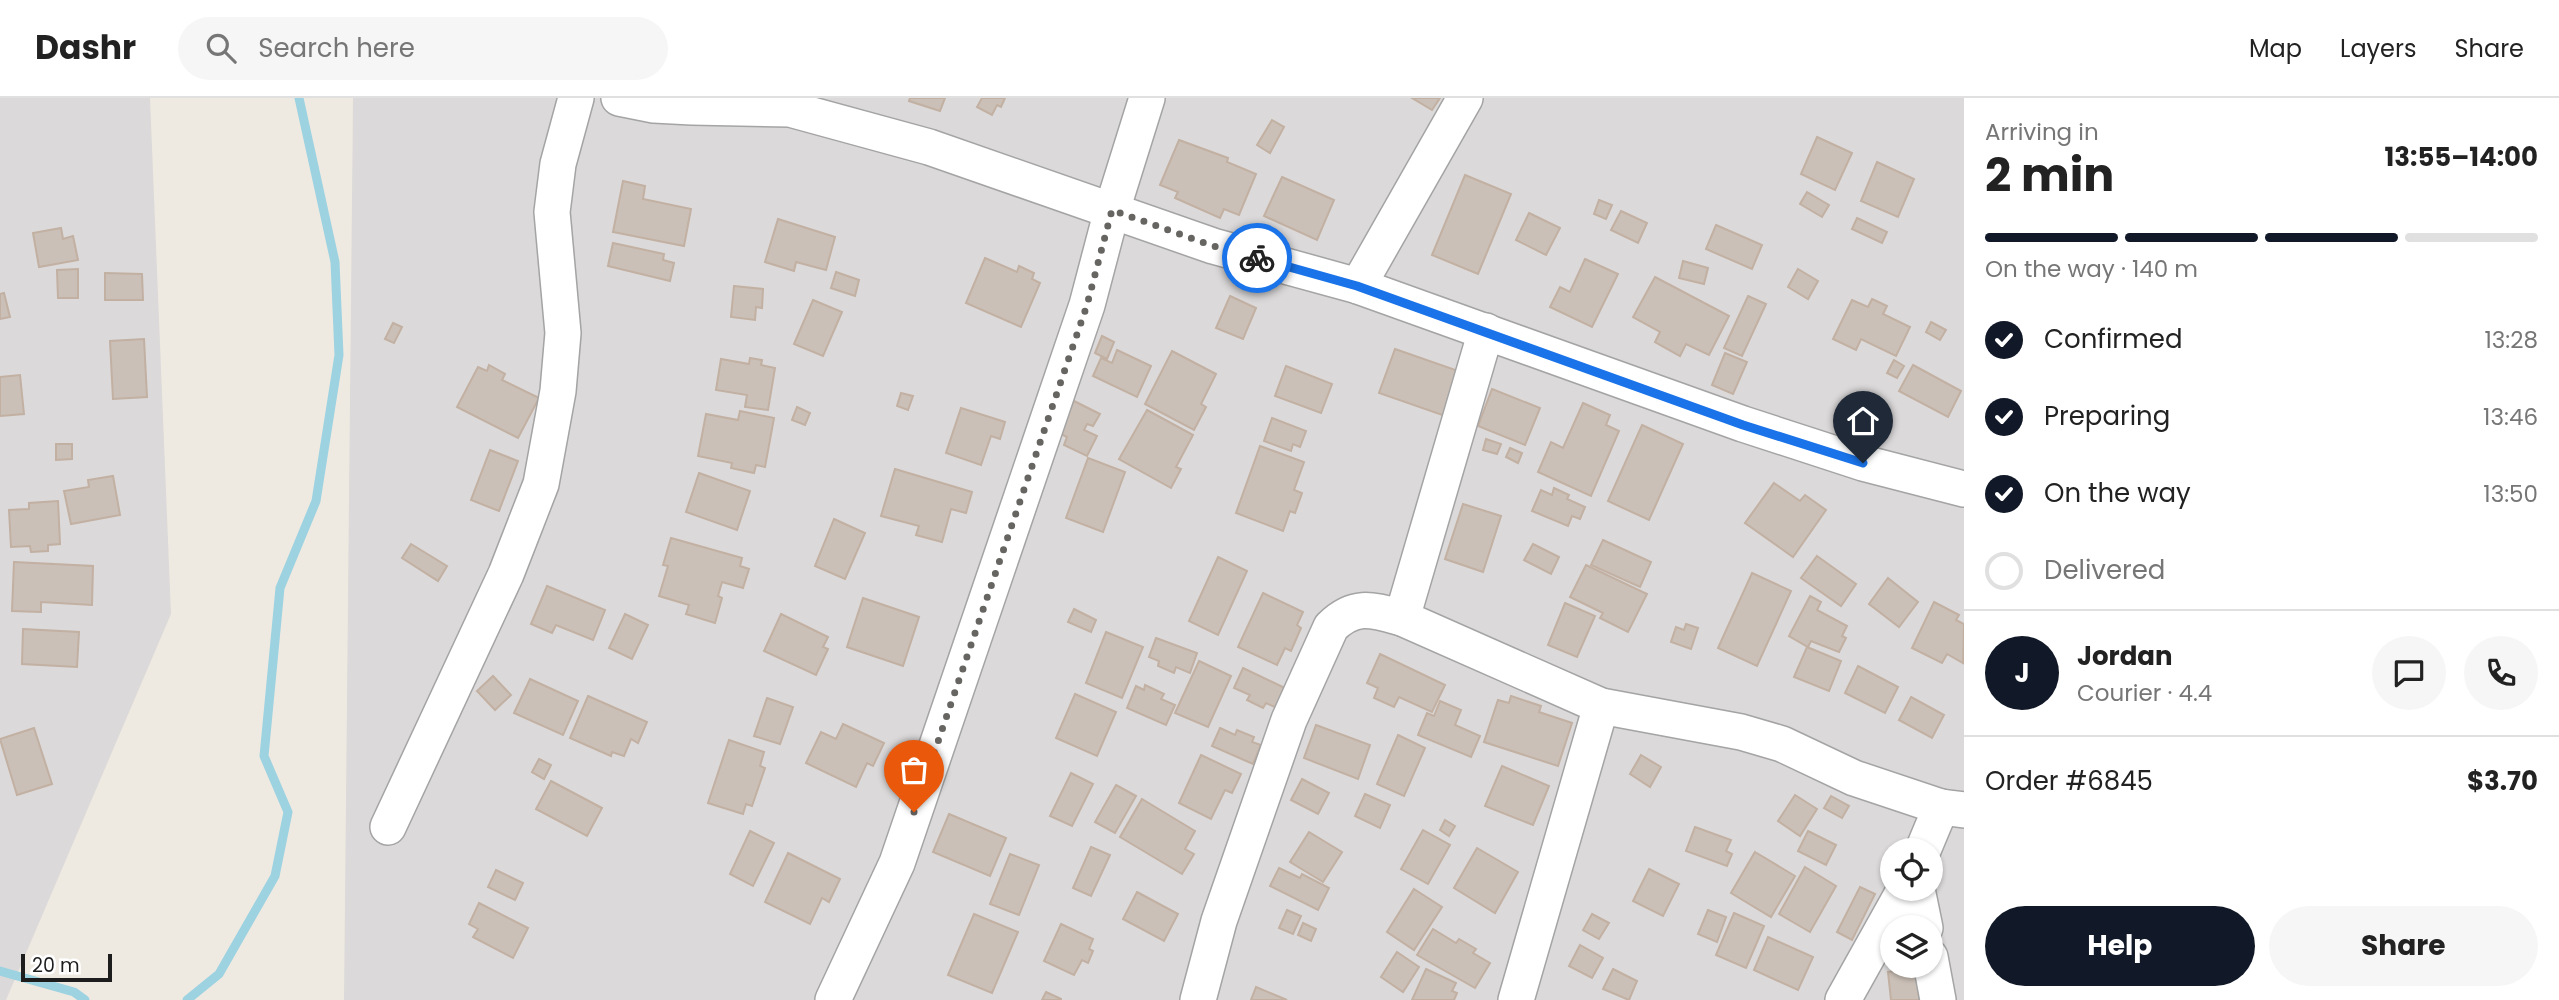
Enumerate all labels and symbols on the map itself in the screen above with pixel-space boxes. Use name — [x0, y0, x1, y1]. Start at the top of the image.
courier — [1222, 223, 1292, 293]
pin — [1833, 391, 1893, 463]
pin — [884, 740, 944, 812]
scale bar — [21, 951, 112, 983]

